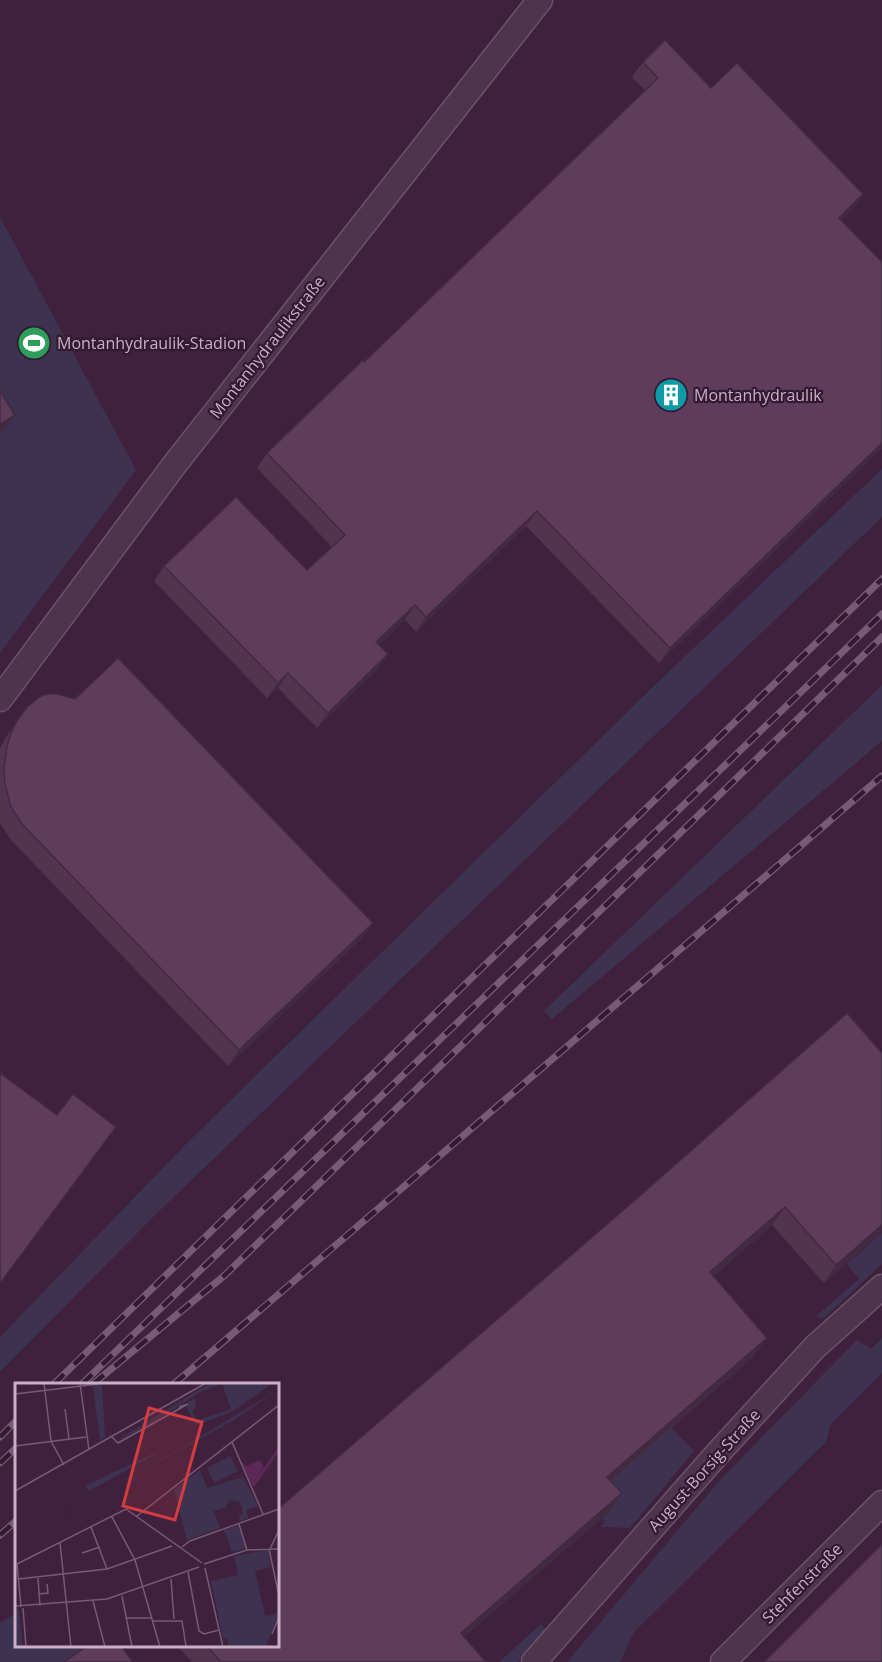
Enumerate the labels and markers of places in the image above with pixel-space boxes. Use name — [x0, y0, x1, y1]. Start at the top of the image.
sports icon: Montanhydraulik-Stadion — [16, 325, 52, 361]
place label: Montanhydraulik-Stadion — [57, 332, 246, 354]
building icon: Montanhydraulik — [653, 377, 689, 413]
place label: Montanhydraulik — [694, 384, 822, 406]

